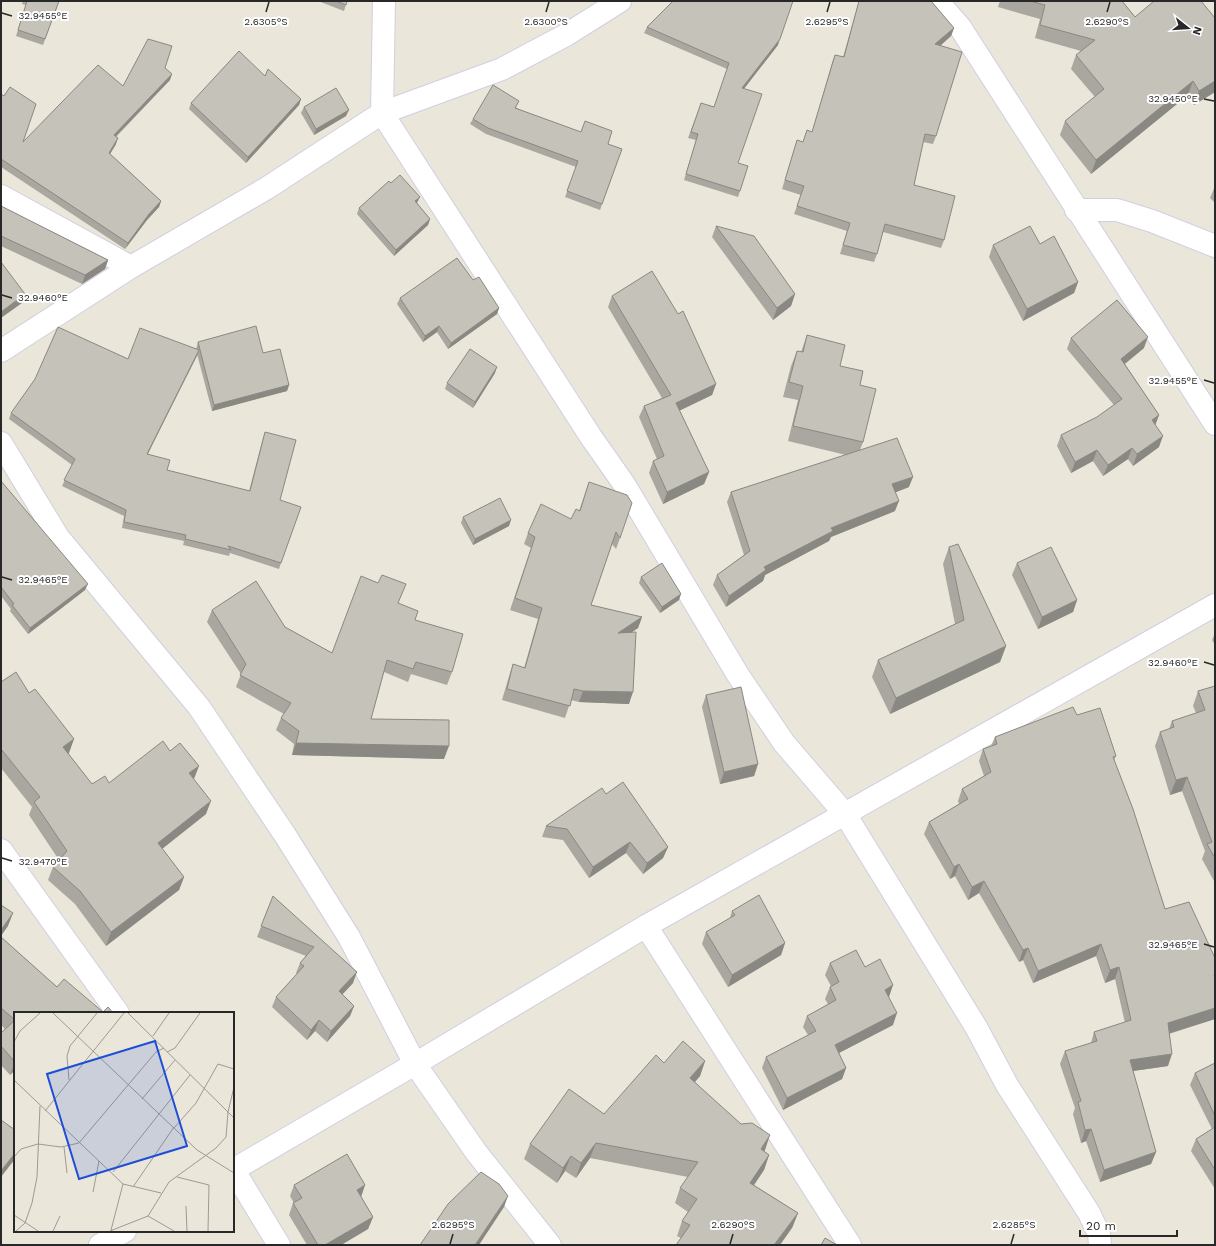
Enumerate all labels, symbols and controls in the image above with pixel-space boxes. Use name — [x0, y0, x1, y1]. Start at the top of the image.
north arrow — [1168, 8, 1208, 48]
text: 32.9455°E — [18, 10, 68, 21]
text: 2.6305°S — [244, 16, 288, 27]
text: 2.6300°S — [524, 16, 568, 27]
text: 2.6295°S — [805, 16, 849, 27]
text: 2.6290°S — [1085, 16, 1129, 27]
text: N — [1190, 25, 1204, 37]
text: 32.9450°E — [1148, 93, 1198, 104]
text: 32.9460°E — [18, 292, 68, 303]
text: 32.9455°E — [1148, 375, 1198, 386]
text: 32.9465°E — [18, 574, 68, 585]
text: 32.9460°E — [1148, 657, 1198, 668]
text: 32.9470°E — [19, 856, 67, 867]
text: 32.9465°E — [1148, 939, 1198, 950]
inset map — [14, 1012, 234, 1232]
scale bar — [1080, 1212, 1177, 1238]
text: 2.6295°S — [431, 1219, 475, 1230]
text: 2.6290°S — [711, 1219, 755, 1230]
text: 2.6285°S — [992, 1219, 1036, 1230]
text: 20 m — [1086, 1219, 1116, 1233]

